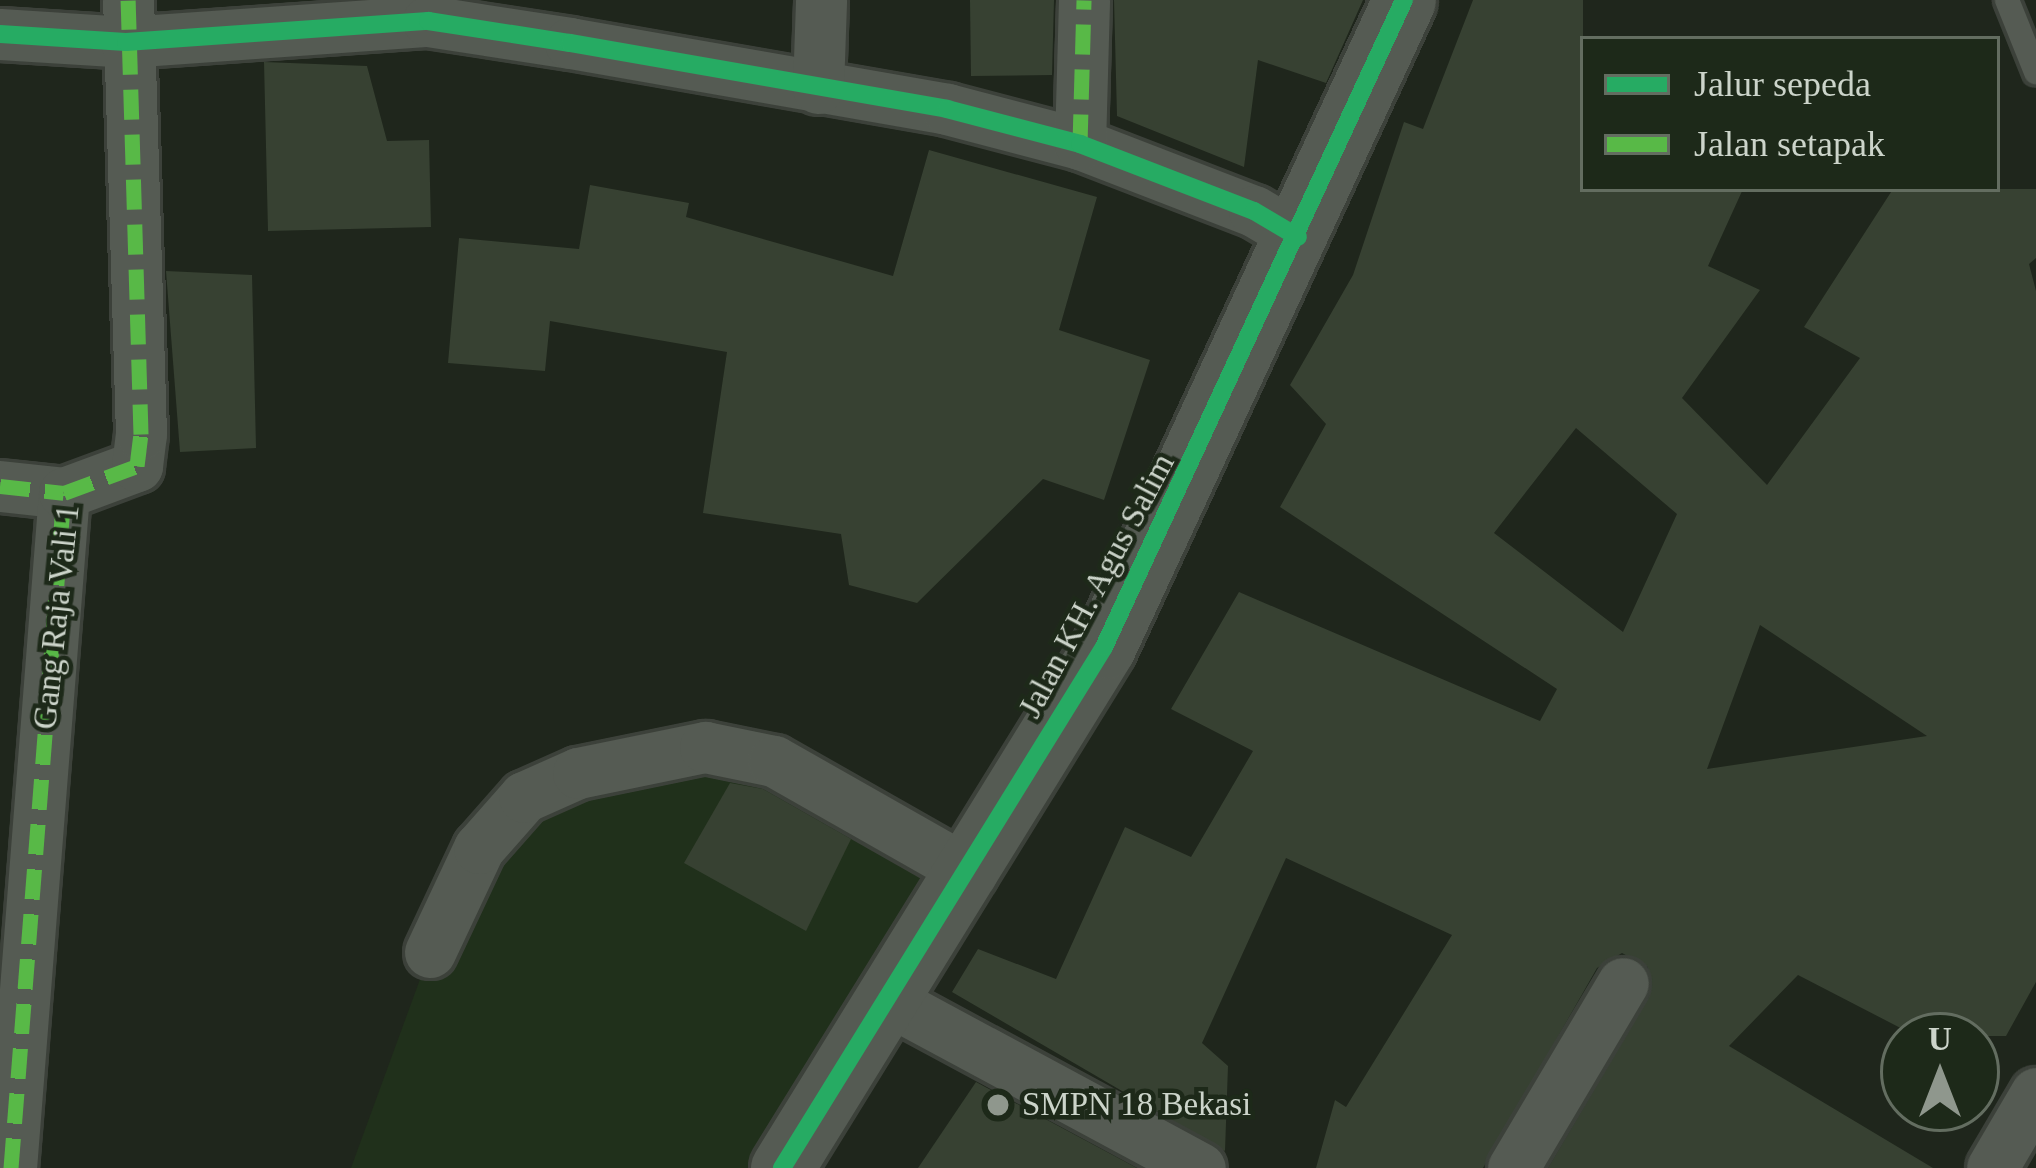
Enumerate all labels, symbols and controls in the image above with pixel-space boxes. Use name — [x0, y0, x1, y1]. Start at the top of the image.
legend — [1580, 36, 2000, 192]
text: Jalur sepeda — [1694, 64, 1871, 104]
text: Jalan setapak — [1694, 124, 1885, 164]
street label: Jalan KH. Agus Salim — [1010, 446, 1184, 726]
street label: Gang Raja Vali 1 — [25, 502, 89, 732]
north arrow — [1880, 1012, 2000, 1132]
text: U — [1928, 1021, 1952, 1057]
place label: SMPN 18 Bekasi — [1022, 1085, 1251, 1125]
marker: SMPN 18 Bekasi — [985, 1092, 1011, 1118]

